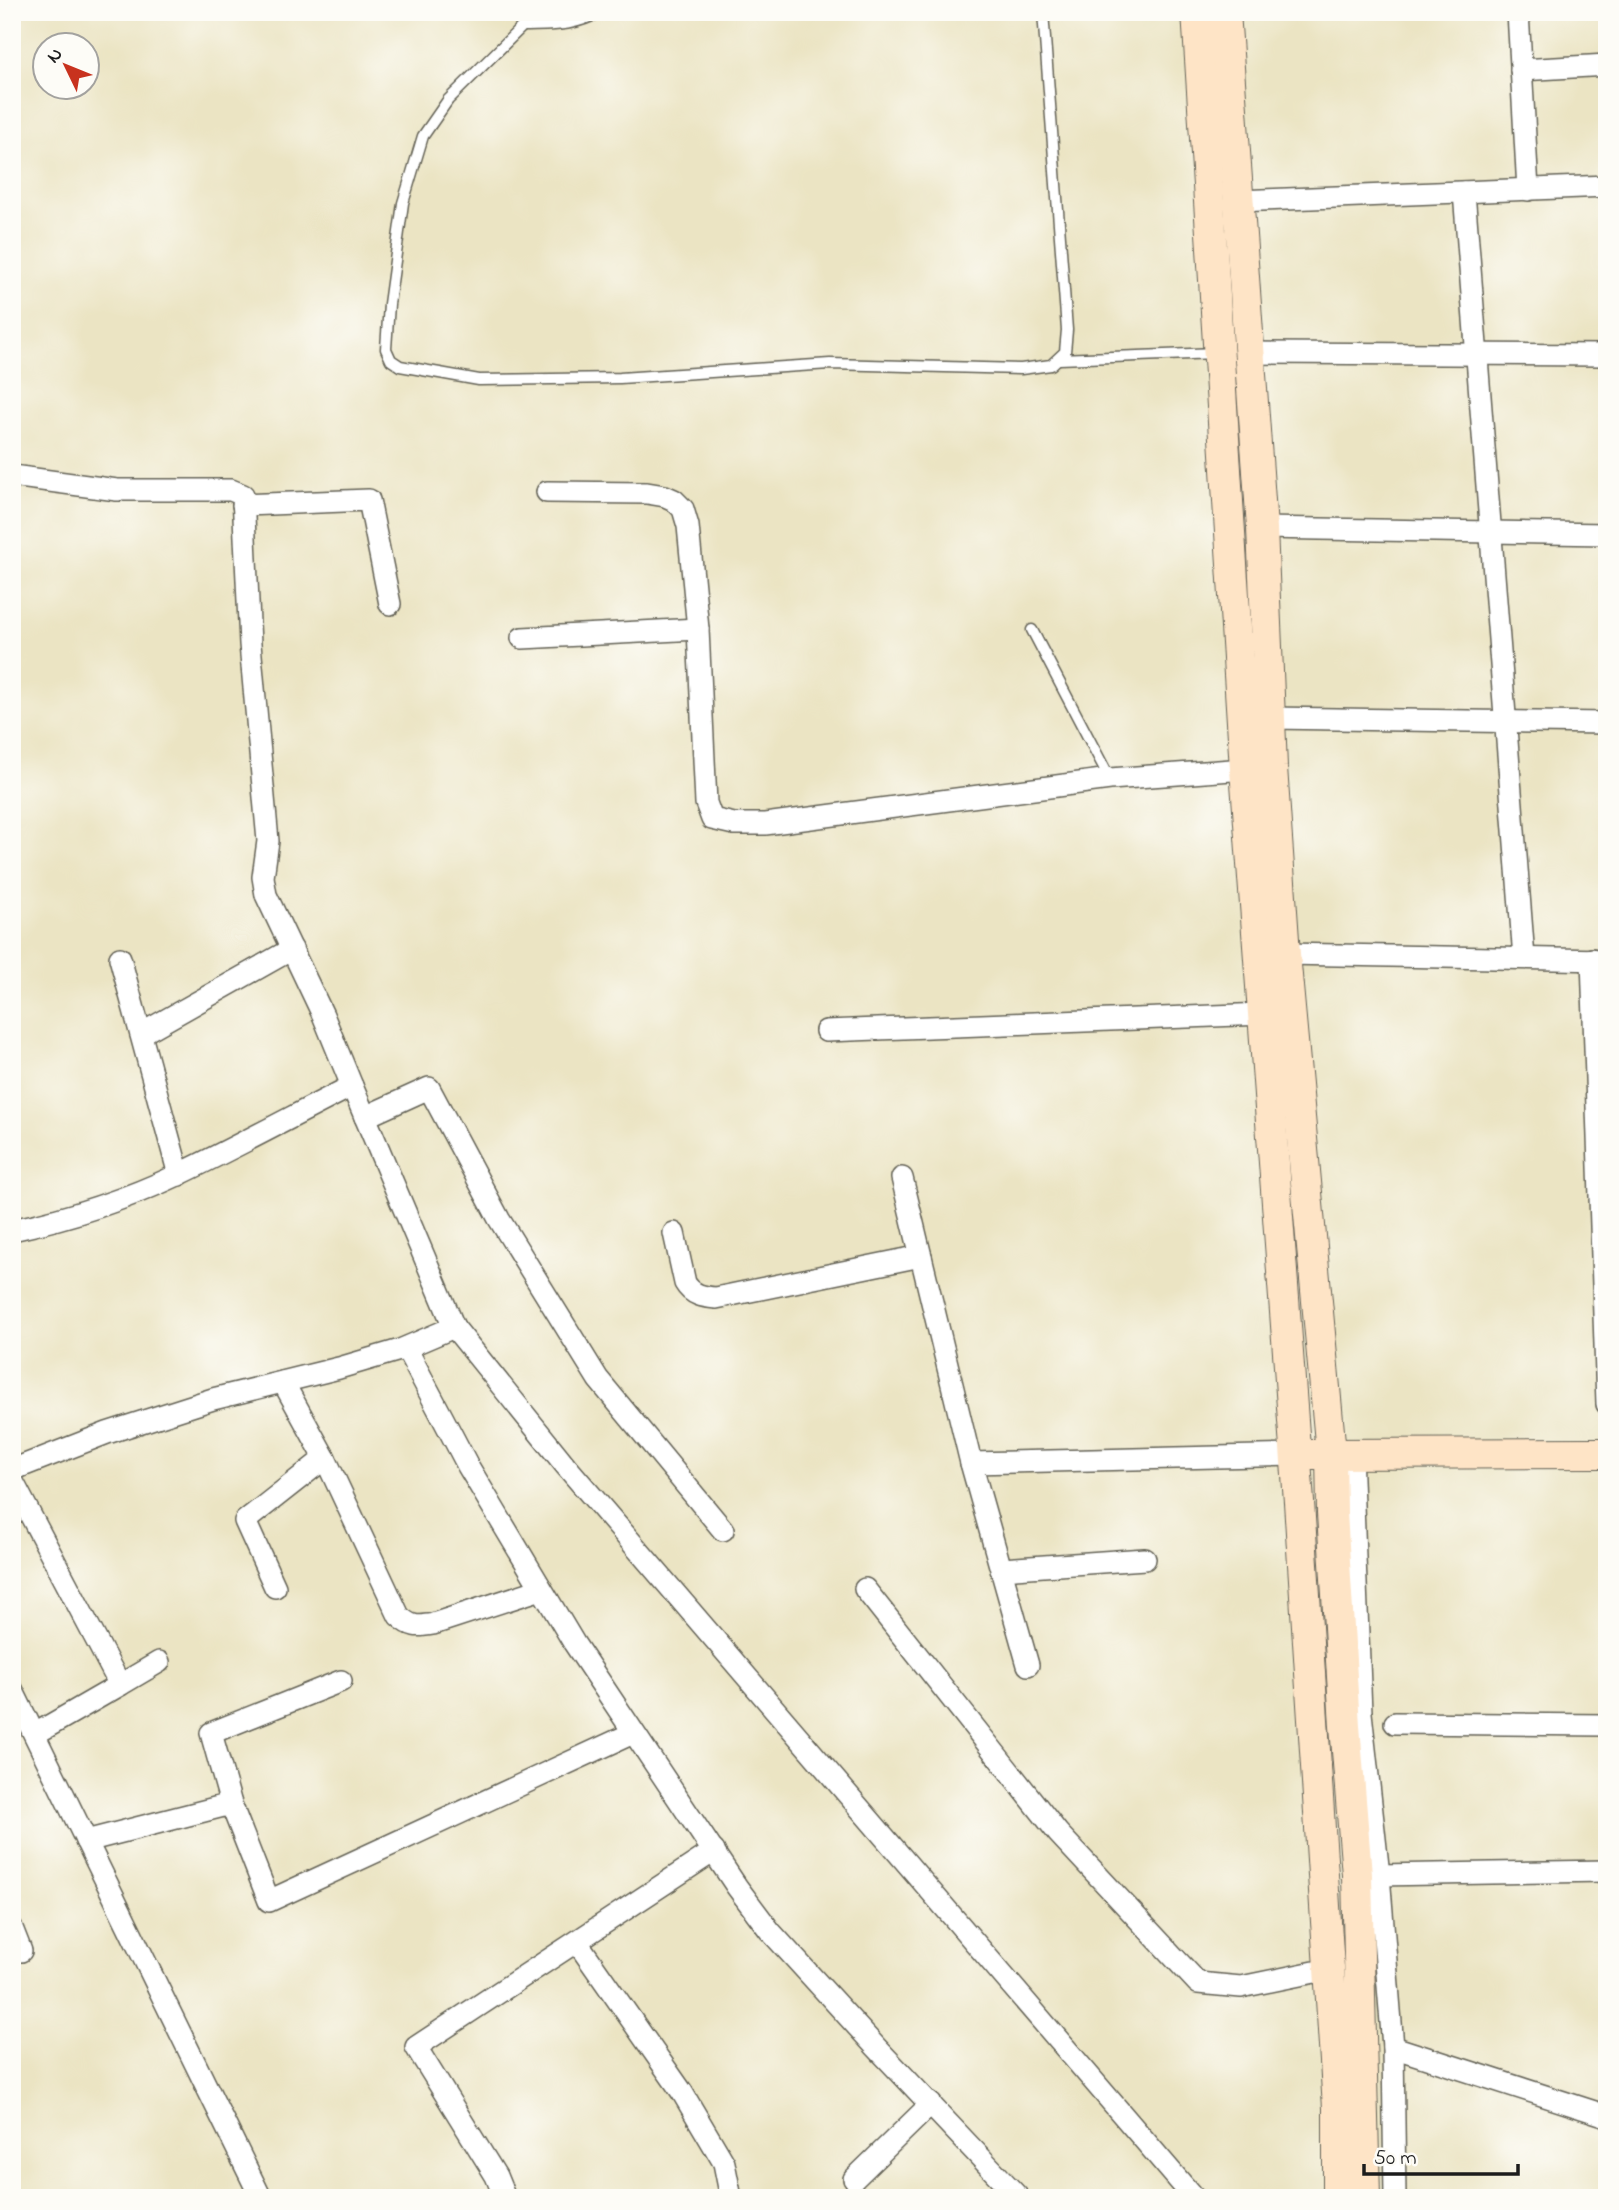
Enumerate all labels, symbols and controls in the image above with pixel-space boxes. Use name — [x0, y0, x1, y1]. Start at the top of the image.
north arrow — [32, 32, 102, 102]
text: N — [41, 42, 70, 70]
scale bar — [1364, 2133, 1518, 2177]
text: 50 m — [1374, 2144, 1417, 2174]

